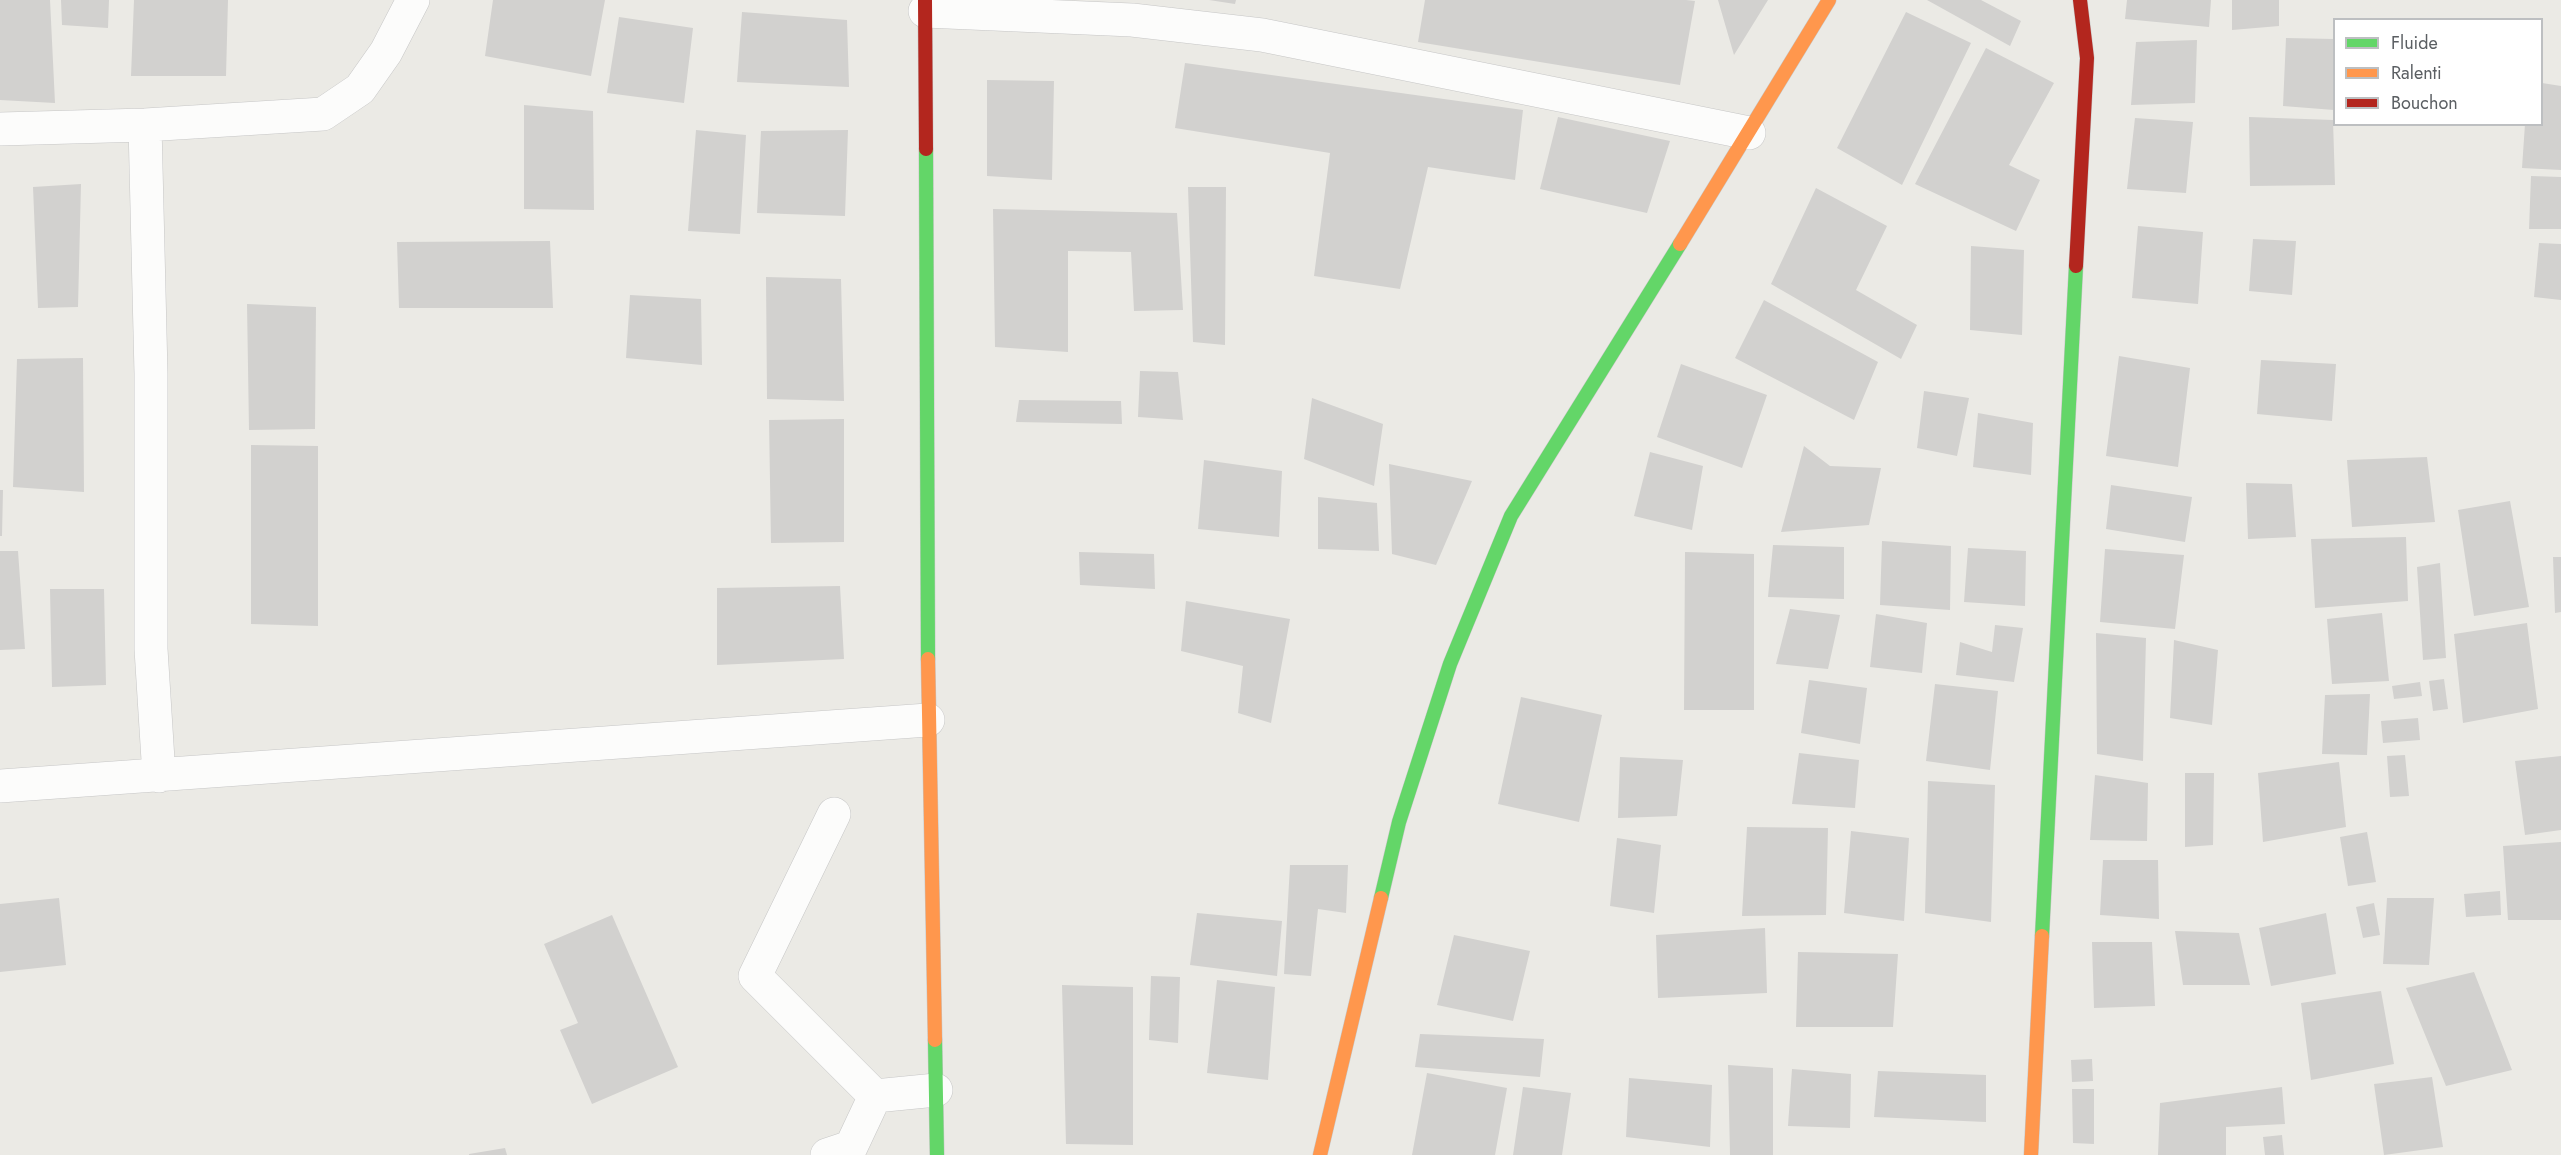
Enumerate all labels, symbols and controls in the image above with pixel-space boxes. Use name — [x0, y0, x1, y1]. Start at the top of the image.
legend — [2333, 18, 2543, 126]
text: Fluide — [2391, 30, 2438, 56]
text: Ralenti — [2391, 60, 2442, 86]
text: Bouchon — [2391, 90, 2458, 116]

